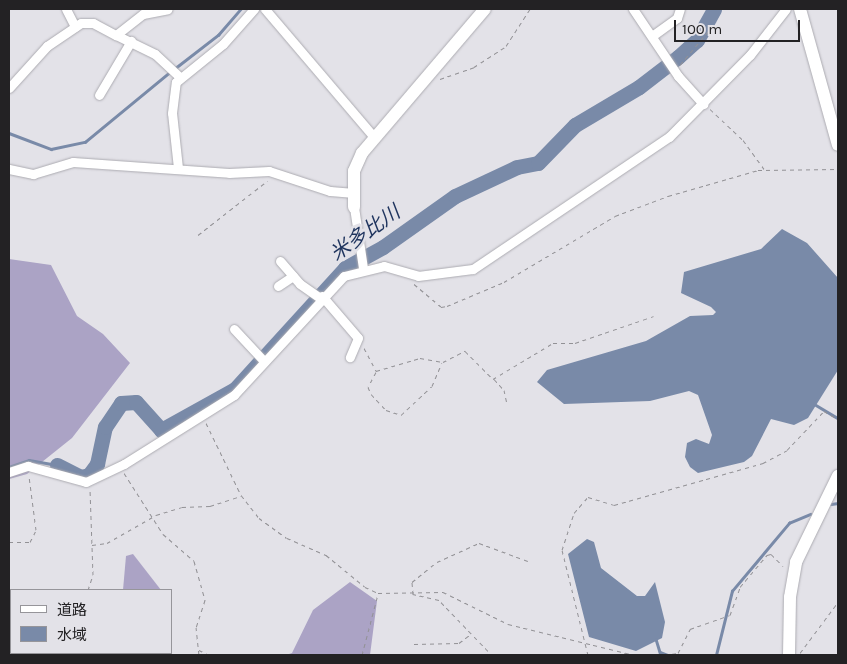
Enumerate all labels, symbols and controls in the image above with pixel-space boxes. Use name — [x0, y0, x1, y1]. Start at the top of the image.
scale bar — [677, 10, 803, 42]
text: 100 m — [682, 20, 722, 38]
water label: 米多比川 — [325, 200, 405, 266]
legend — [10, 589, 172, 654]
text: 道路 — [57, 601, 87, 619]
text: 水域 — [57, 626, 87, 644]

